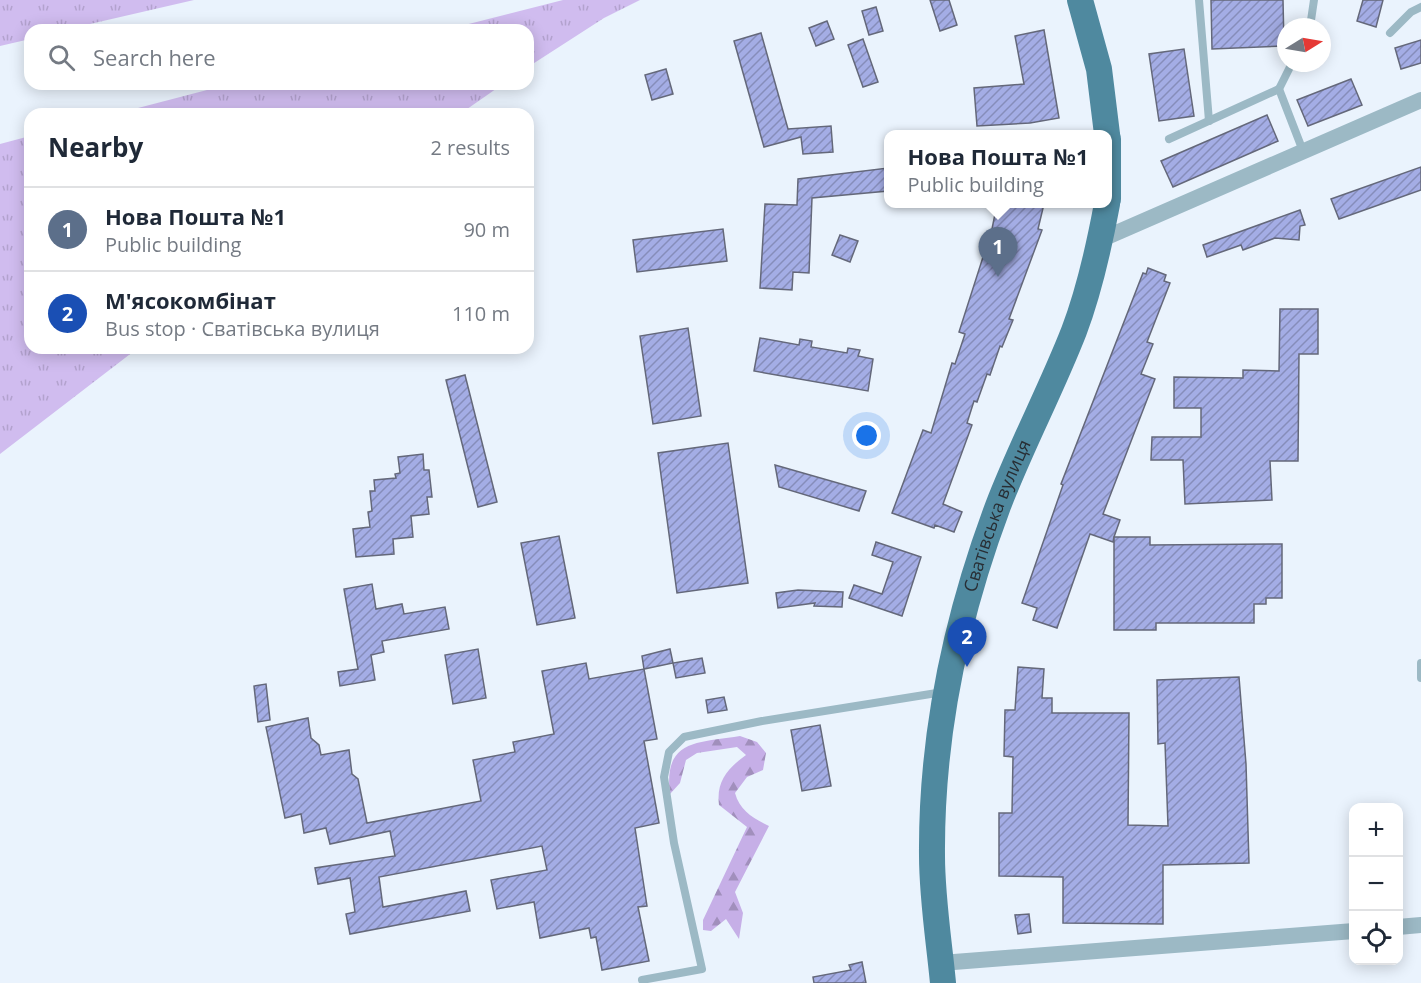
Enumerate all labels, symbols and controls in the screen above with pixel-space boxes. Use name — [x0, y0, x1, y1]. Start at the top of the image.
north arrow — [1277, 18, 1331, 72]
search box — [24, 24, 534, 90]
icon: search — [45, 41, 78, 74]
text: Search here — [93, 42, 216, 72]
text: Nearby — [48, 129, 143, 165]
popup — [884, 130, 1112, 208]
text: 2 results — [430, 134, 510, 161]
text: Нова Пошта №1 — [908, 141, 1089, 171]
text: Public building — [908, 171, 1044, 198]
text: Нова Пошта №1 — [105, 201, 286, 231]
text: 1 — [62, 216, 73, 243]
text: 90 m — [463, 216, 510, 243]
pin: 1 — [978, 228, 1018, 277]
text: Public building — [105, 231, 241, 258]
text: М'ясокомбінат — [105, 285, 276, 315]
text: 2 — [62, 300, 73, 327]
text: 110 m — [452, 300, 510, 327]
text: Bus stop · Сватівська вулиця — [105, 315, 380, 342]
your location — [852, 421, 881, 450]
street label: Сватівська вулиця — [957, 436, 1036, 595]
pin: 2 — [948, 618, 986, 667]
map controls — [1349, 803, 1403, 965]
button: + — [1349, 803, 1403, 857]
button: − — [1349, 857, 1403, 911]
button: locate — [1349, 911, 1403, 965]

